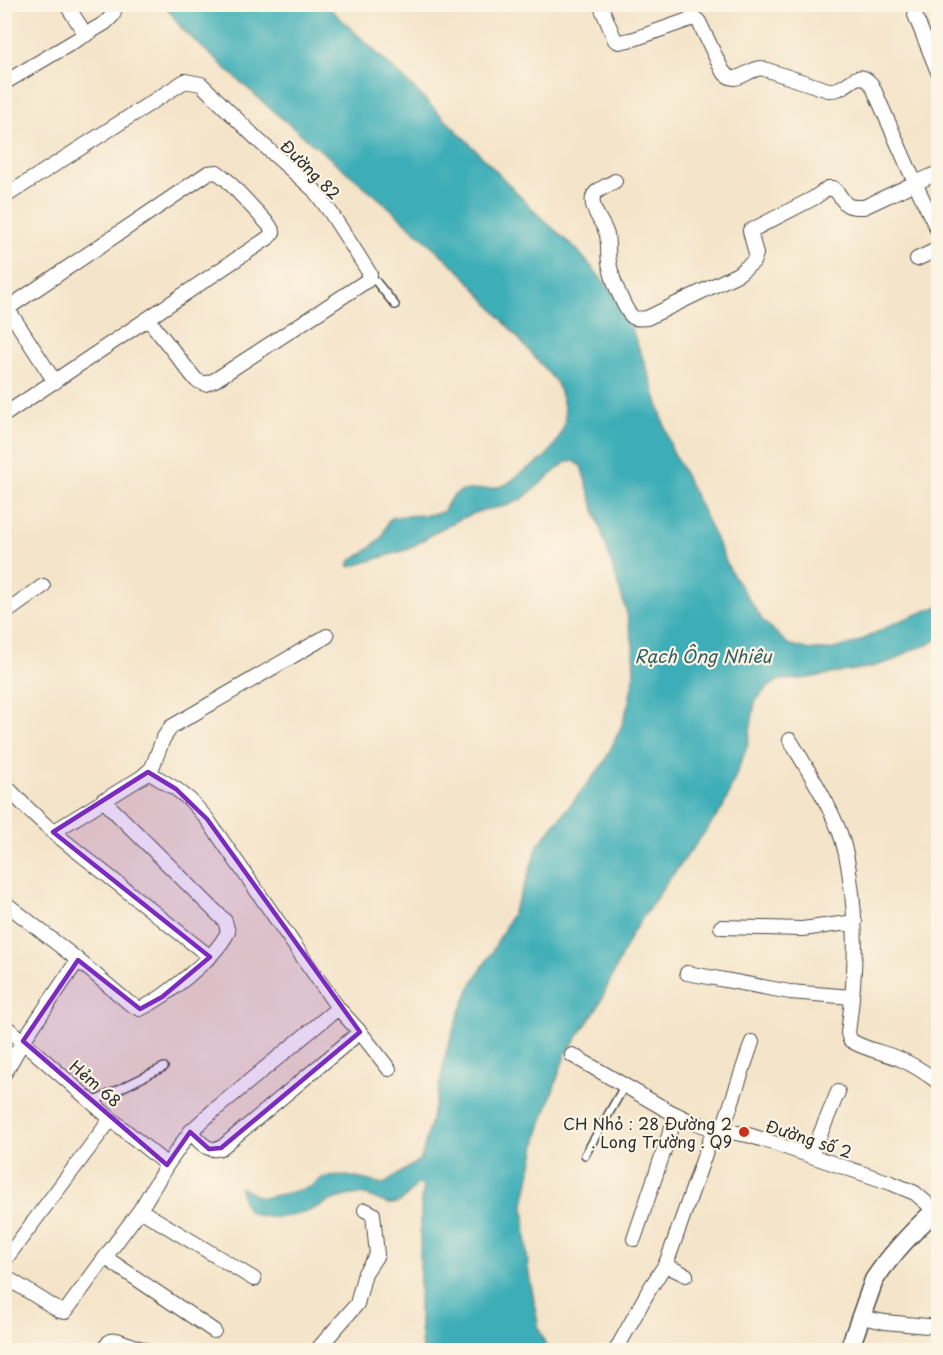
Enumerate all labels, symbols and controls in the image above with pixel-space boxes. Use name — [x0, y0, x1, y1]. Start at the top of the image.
street label: Đường 82 — [276, 134, 346, 204]
water label: Rạch Ông Nhiêu — [634, 642, 773, 669]
street label: Hẻm 68 — [65, 1054, 127, 1112]
place label: CH Nhỏ : 28 Đường 2 . Long Trường . Q9 — [563, 1111, 732, 1153]
street label: Đường số 2 — [763, 1113, 855, 1163]
marker: CH Nhỏ : 28 Đường 2 . Long Trường . Q9 — [737, 1125, 751, 1139]

